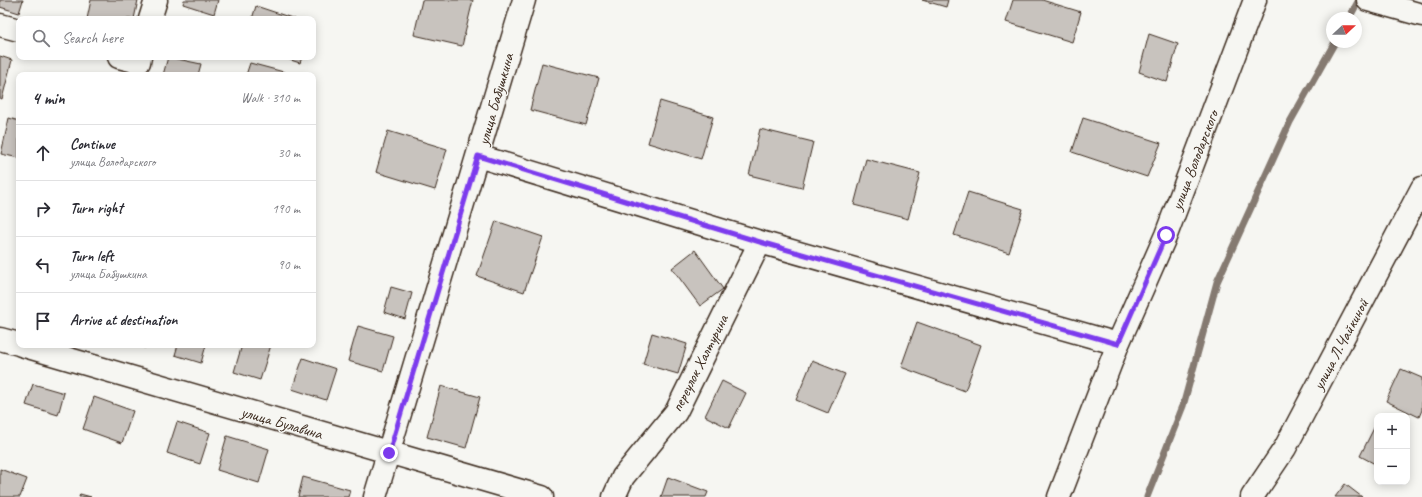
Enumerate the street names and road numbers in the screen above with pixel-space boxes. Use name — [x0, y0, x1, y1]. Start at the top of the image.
street label: улица Бабушкина — [473, 50, 519, 148]
street label: улица Володарского — [1166, 105, 1224, 214]
street label: улица Л.Чайкиной — [1308, 294, 1374, 394]
street label: переулок Халтурина — [667, 310, 734, 415]
street label: улица Булавина — [238, 402, 326, 444]

